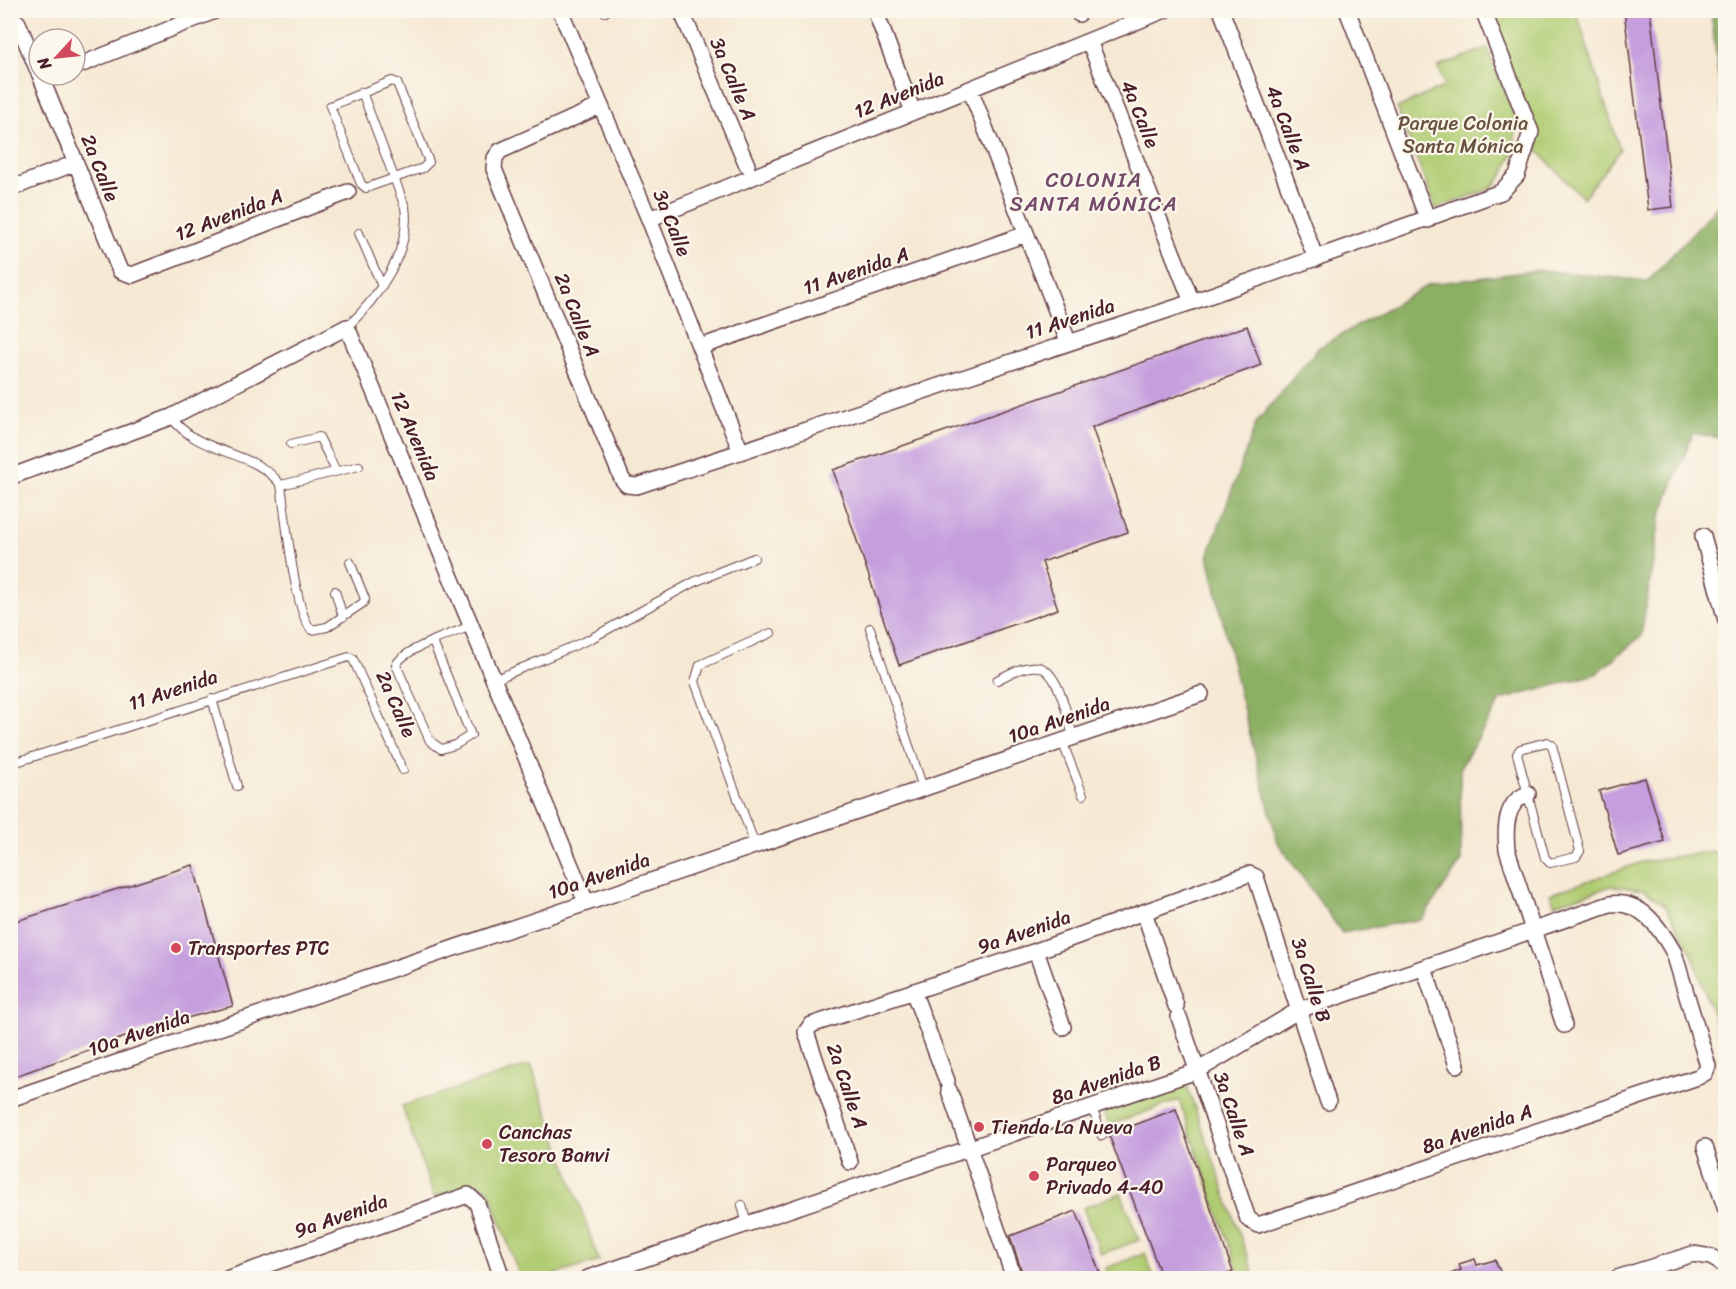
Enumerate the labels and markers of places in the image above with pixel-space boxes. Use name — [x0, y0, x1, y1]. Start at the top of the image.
place label: Transportes PTC — [188, 931, 329, 966]
marker: Transportes PTC — [169, 941, 183, 955]
place label: Tienda La Nueva — [991, 1110, 1133, 1145]
place label: Canchas Tesoro Banvi — [499, 1115, 611, 1173]
marker: Tienda La Nueva — [972, 1120, 986, 1134]
marker: Canchas Tesoro Banvi — [480, 1137, 494, 1151]
place label: Parqueo Privado 4-40 — [1046, 1147, 1164, 1205]
marker: Parqueo Privado 4-40 — [1027, 1169, 1041, 1183]

